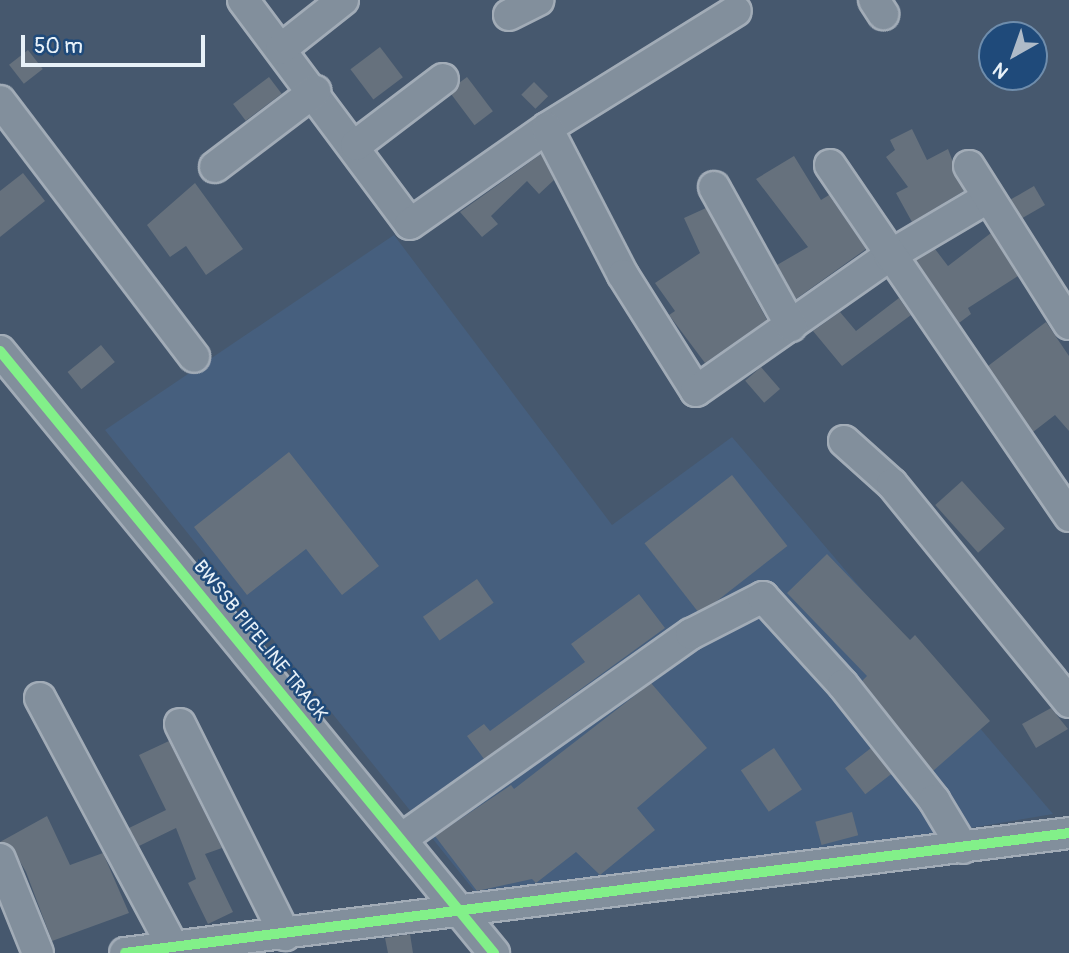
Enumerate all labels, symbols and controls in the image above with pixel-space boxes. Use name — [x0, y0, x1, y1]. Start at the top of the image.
scale bar — [24, 21, 208, 65]
north arrow — [978, 21, 1048, 91]
text: 50 m — [34, 33, 83, 60]
text: N — [988, 57, 1013, 84]
street label: BWSSB PIPELINE TRACK — [188, 556, 332, 726]

